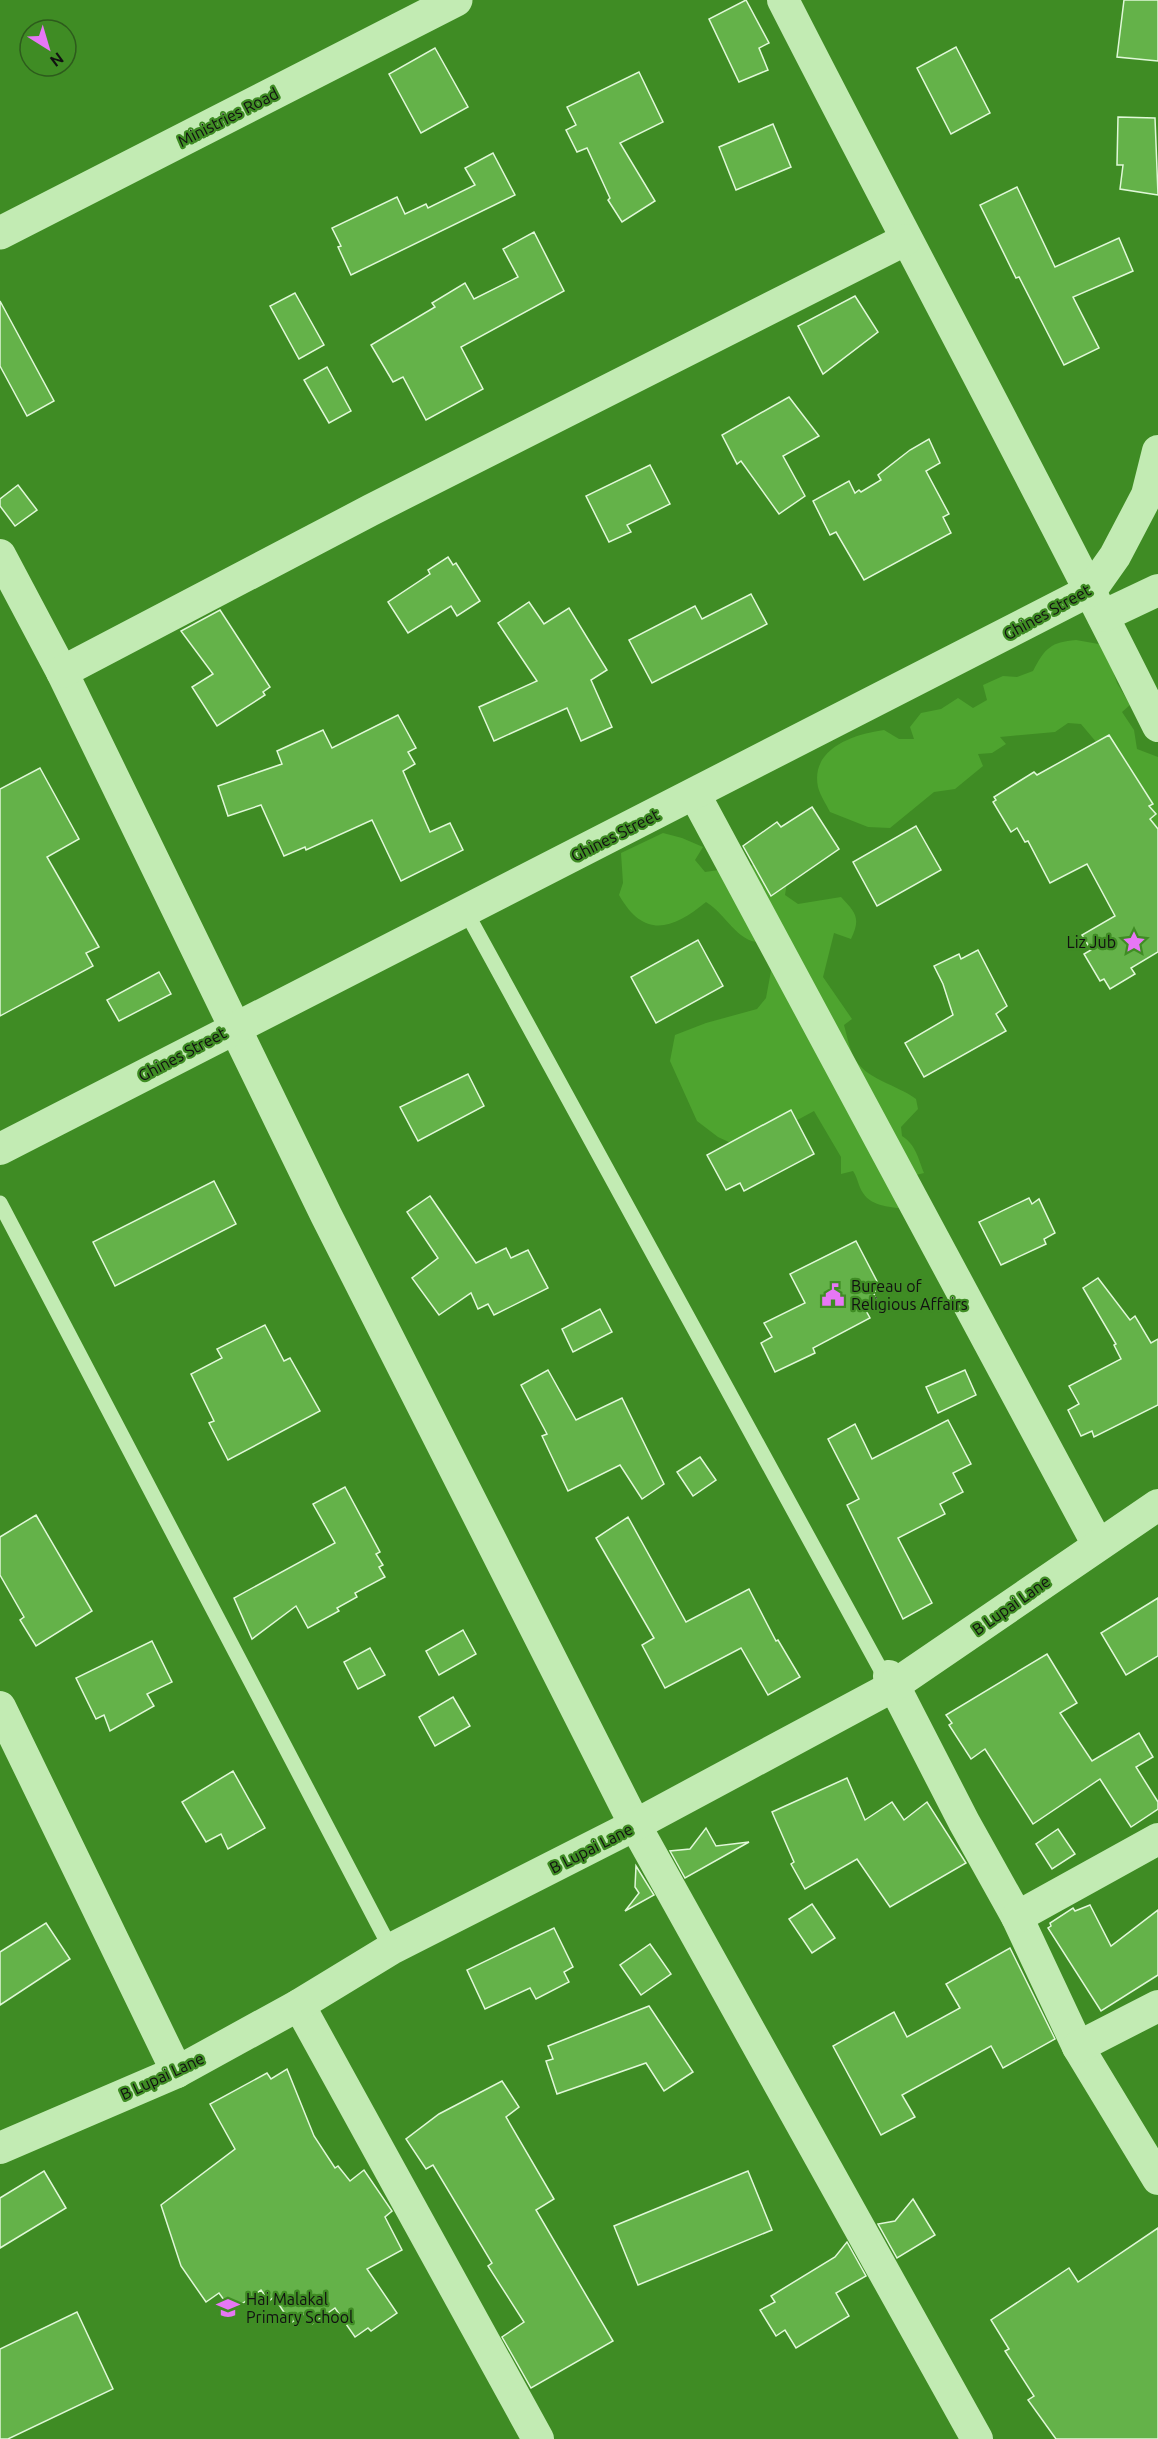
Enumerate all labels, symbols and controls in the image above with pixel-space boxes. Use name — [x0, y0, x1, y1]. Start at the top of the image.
north arrow — [18, 18, 78, 78]
text: N — [47, 49, 67, 71]
street label: Ministries Road — [175, 84, 281, 150]
street label: Ghines Street — [1000, 580, 1094, 643]
street label: Ghines Street — [568, 805, 663, 865]
place icon: Liz Jub — [1121, 929, 1147, 955]
place label: Liz Jub — [1067, 933, 1116, 951]
street label: Ghines Street — [135, 1023, 230, 1085]
place label: Bureau of Religious Affairs — [851, 1277, 968, 1313]
public building icon: Bureau of Religious Affairs — [820, 1282, 846, 1308]
street label: B Lupai Lane — [969, 1572, 1053, 1638]
street label: B Lupai Lane — [547, 1819, 635, 1877]
street label: B Lupai Lane — [117, 2049, 207, 2103]
place label: Hai Malakal Primary School — [246, 2290, 353, 2326]
school or university icon: Hai Malakal Primary School — [215, 2295, 241, 2321]

